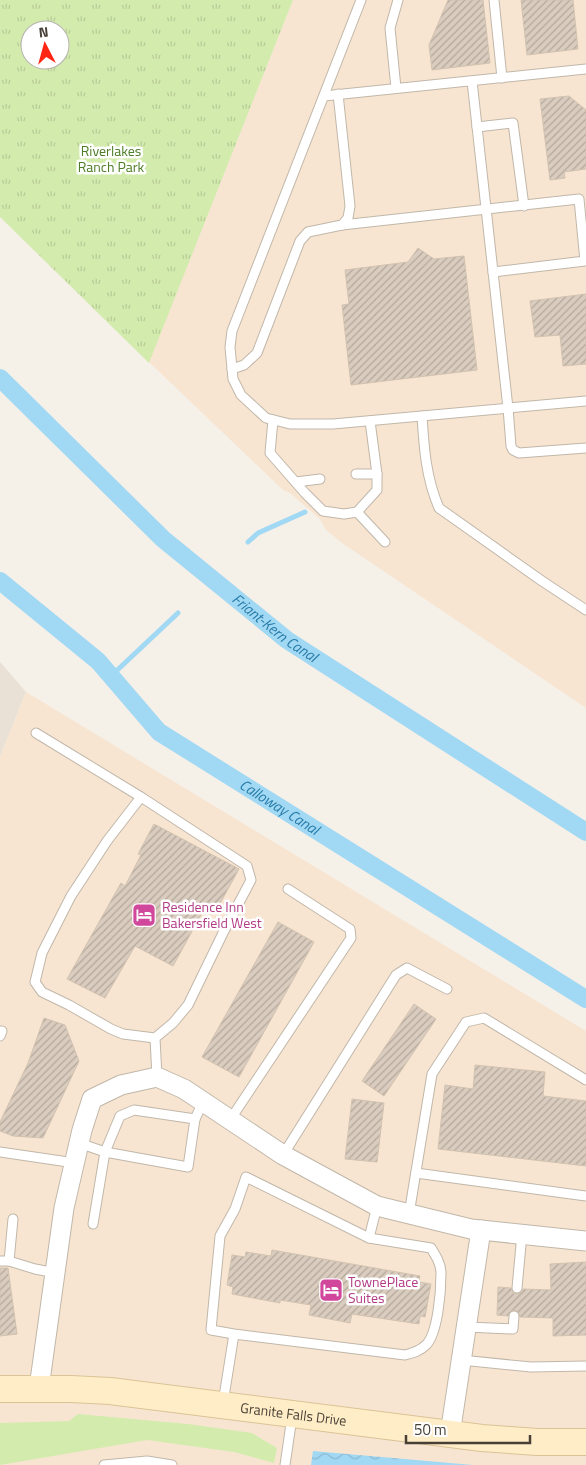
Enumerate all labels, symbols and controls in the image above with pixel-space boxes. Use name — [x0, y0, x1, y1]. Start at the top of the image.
north arrow — [20, 20, 70, 70]
text: N — [38, 21, 50, 43]
park label: Riverlakes Ranch Park — [78, 140, 145, 177]
water label: Friant-Kern Canal — [227, 588, 324, 669]
water label: Calloway Canal — [235, 773, 325, 841]
place label: Residence Inn Bakersfield West — [162, 896, 262, 933]
hotel icon: Residence Inn Bakersfield West — [131, 902, 157, 928]
place label: TownePlace Suites — [348, 1271, 418, 1308]
hotel icon: TownePlace Suites — [318, 1277, 344, 1303]
street label: Granite Falls Drive — [239, 1397, 348, 1431]
scale bar — [406, 1412, 530, 1444]
text: 50 m — [414, 1418, 447, 1441]

